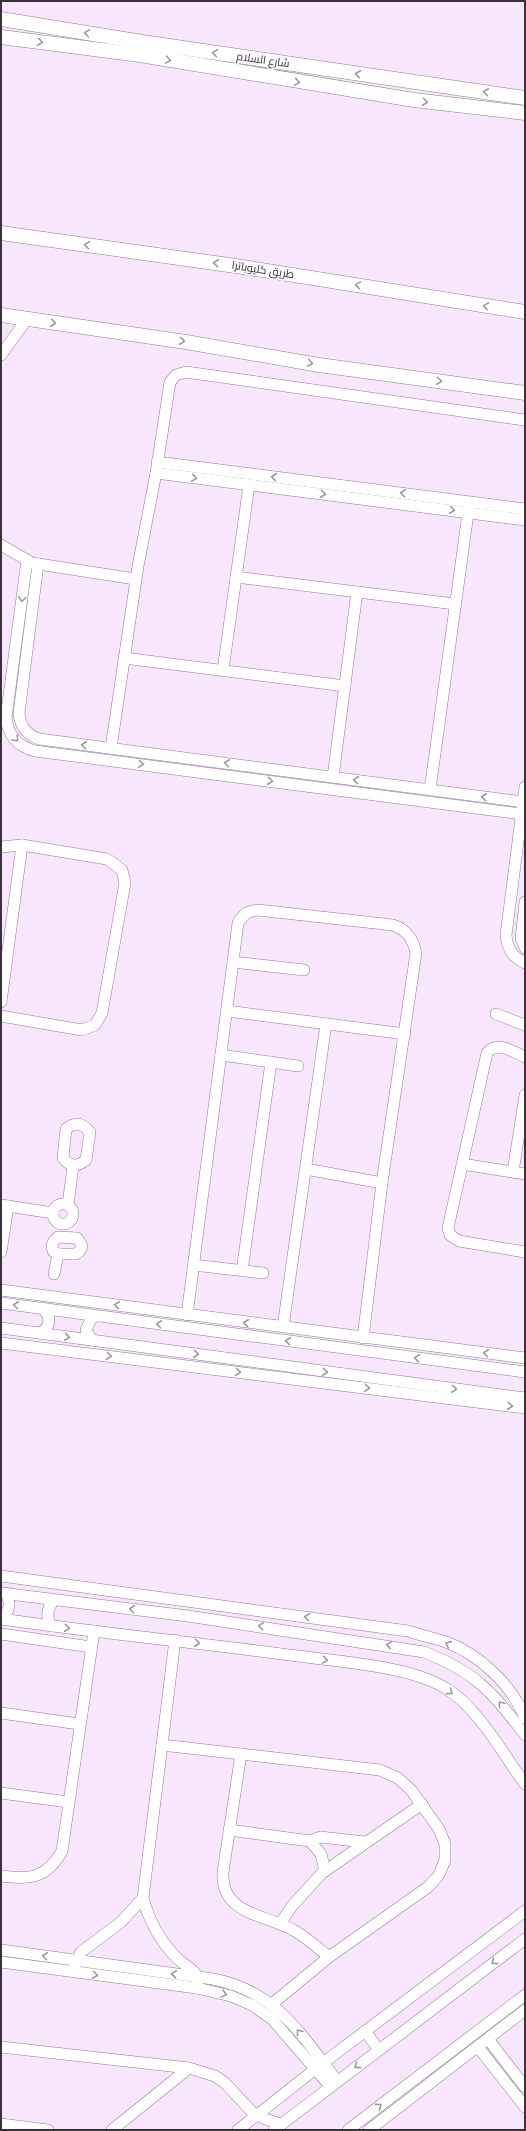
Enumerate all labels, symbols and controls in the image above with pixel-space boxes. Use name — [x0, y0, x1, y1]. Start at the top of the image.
one-way arrow — [84, 29, 90, 38]
one-way arrow — [37, 37, 43, 46]
one-way arrow — [212, 49, 218, 58]
street label: شارع السلام — [235, 50, 290, 71]
one-way arrow — [165, 55, 171, 64]
one-way arrow — [355, 70, 361, 78]
one-way arrow — [293, 77, 300, 85]
one-way arrow — [483, 88, 489, 97]
one-way arrow — [422, 97, 428, 106]
one-way arrow — [84, 241, 90, 250]
one-way arrow — [213, 259, 219, 268]
street label: طريق كليوباترا — [231, 259, 295, 281]
one-way arrow — [355, 282, 361, 290]
one-way arrow — [483, 302, 490, 311]
one-way arrow — [50, 318, 57, 327]
one-way arrow — [179, 336, 185, 345]
one-way arrow — [307, 359, 313, 367]
one-way arrow — [436, 377, 442, 386]
one-way arrow — [191, 473, 197, 482]
one-way arrow — [271, 473, 277, 482]
one-way arrow — [400, 489, 406, 498]
one-way arrow — [320, 490, 326, 499]
one-way arrow — [449, 506, 455, 515]
one-way arrow — [18, 596, 27, 602]
one-way arrow — [11, 734, 18, 742]
one-way arrow — [81, 741, 87, 750]
one-way arrow — [138, 759, 144, 768]
one-way arrow — [224, 759, 230, 768]
one-way arrow — [267, 776, 273, 785]
one-way arrow — [352, 776, 359, 785]
one-way arrow — [481, 793, 487, 802]
one-way arrow — [13, 1301, 20, 1310]
one-way arrow — [114, 1301, 120, 1310]
one-way arrow — [243, 1318, 249, 1327]
one-way arrow — [156, 1320, 162, 1329]
one-way arrow — [64, 1332, 71, 1341]
one-way arrow — [285, 1337, 291, 1346]
one-way arrow — [193, 1349, 199, 1358]
one-way arrow — [483, 1349, 489, 1358]
one-way arrow — [106, 1351, 112, 1360]
one-way arrow — [414, 1354, 420, 1363]
one-way arrow — [235, 1367, 241, 1376]
one-way arrow — [322, 1367, 328, 1376]
one-way arrow — [364, 1383, 370, 1392]
one-way arrow — [451, 1384, 457, 1393]
one-way arrow — [507, 1401, 513, 1410]
one-way arrow — [129, 1605, 135, 1614]
one-way arrow — [304, 1613, 310, 1622]
one-way arrow — [258, 1622, 264, 1631]
one-way arrow — [64, 1624, 70, 1633]
one-way arrow — [194, 1638, 200, 1647]
one-way arrow — [386, 1641, 392, 1650]
one-way arrow — [445, 1641, 452, 1649]
one-way arrow — [322, 1655, 329, 1664]
one-way arrow — [445, 1687, 452, 1694]
one-way arrow — [499, 1701, 506, 1709]
one-way arrow — [42, 1951, 48, 1960]
one-way arrow — [491, 1958, 498, 1965]
one-way arrow — [92, 1970, 98, 1979]
one-way arrow — [170, 1970, 177, 1979]
one-way arrow — [220, 1989, 227, 1998]
one-way arrow — [297, 2030, 304, 2037]
one-way arrow — [354, 2062, 361, 2069]
one-way arrow — [375, 2104, 382, 2111]

